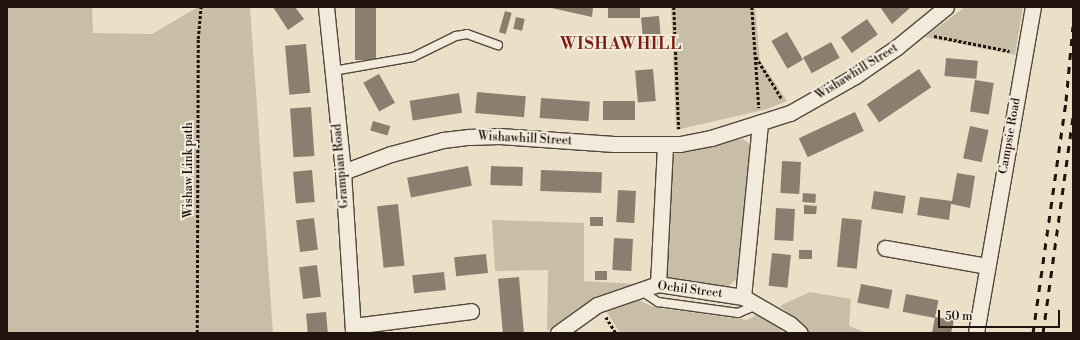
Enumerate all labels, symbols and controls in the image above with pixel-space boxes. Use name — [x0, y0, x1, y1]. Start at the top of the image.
district label: WISHAWHILL — [560, 34, 682, 54]
street label: Wishawhill Street — [813, 41, 901, 103]
street label: Campsie Road — [996, 97, 1024, 175]
street label: Wishaw Link path — [182, 122, 196, 218]
street label: Grampian Road — [330, 123, 352, 209]
street label: Wishawhill Street — [478, 129, 572, 149]
street label: Ochil Street — [657, 279, 723, 301]
scale bar — [940, 302, 1062, 328]
text: 50 m — [945, 309, 973, 324]

